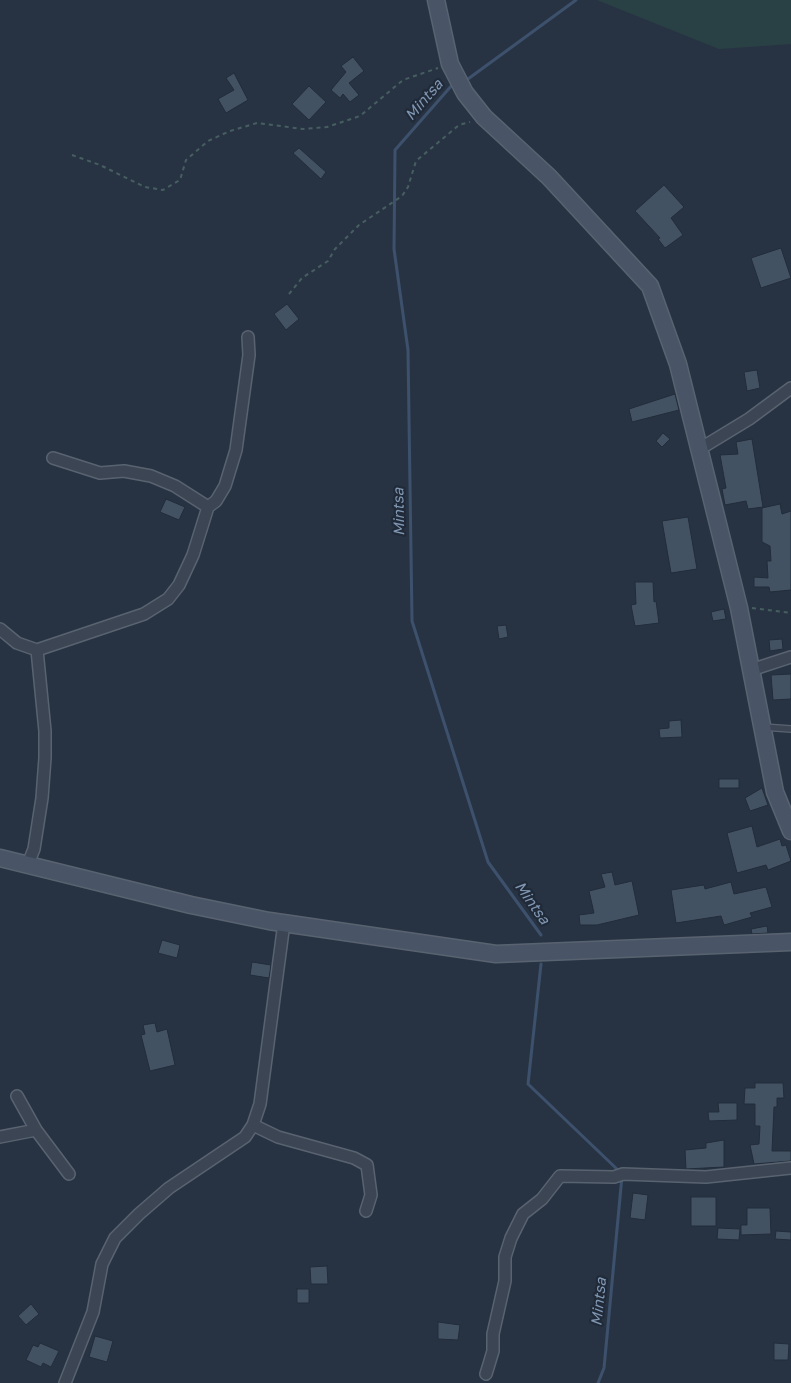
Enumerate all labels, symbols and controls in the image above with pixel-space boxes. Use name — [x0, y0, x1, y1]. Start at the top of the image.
water label: Mintsa — [401, 76, 447, 124]
water label: Mintsa — [390, 488, 408, 536]
water label: Mintsa — [511, 878, 553, 928]
water label: Mintsa — [588, 1277, 610, 1327]

